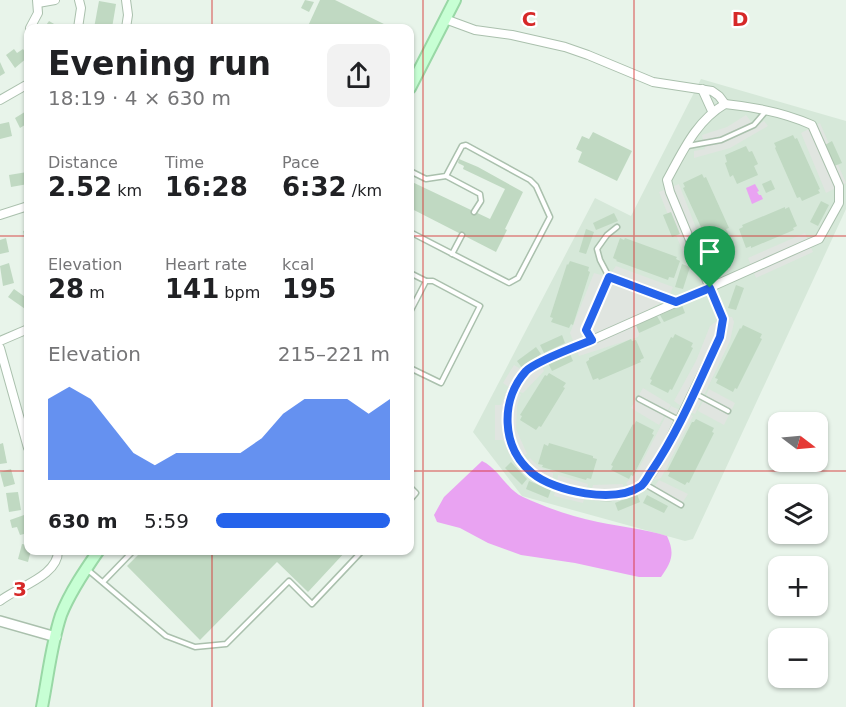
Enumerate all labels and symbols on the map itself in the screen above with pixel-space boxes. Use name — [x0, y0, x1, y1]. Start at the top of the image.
text: C — [522, 7, 536, 31]
text: D — [732, 7, 748, 31]
pin — [684, 226, 735, 288]
north arrow — [768, 412, 828, 472]
text: 3 — [13, 577, 27, 601]

